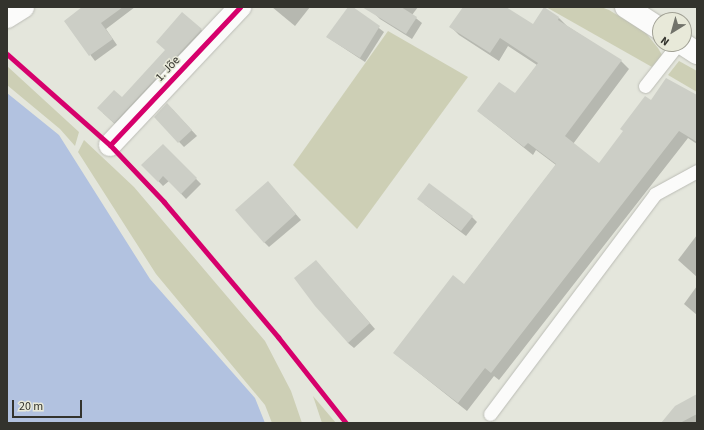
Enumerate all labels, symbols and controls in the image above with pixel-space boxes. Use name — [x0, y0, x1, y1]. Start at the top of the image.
north arrow — [652, 12, 692, 52]
text: N — [658, 33, 673, 49]
street label: 1. Jõe — [153, 53, 183, 85]
scale bar — [14, 392, 84, 418]
text: 20 m — [19, 398, 43, 415]

